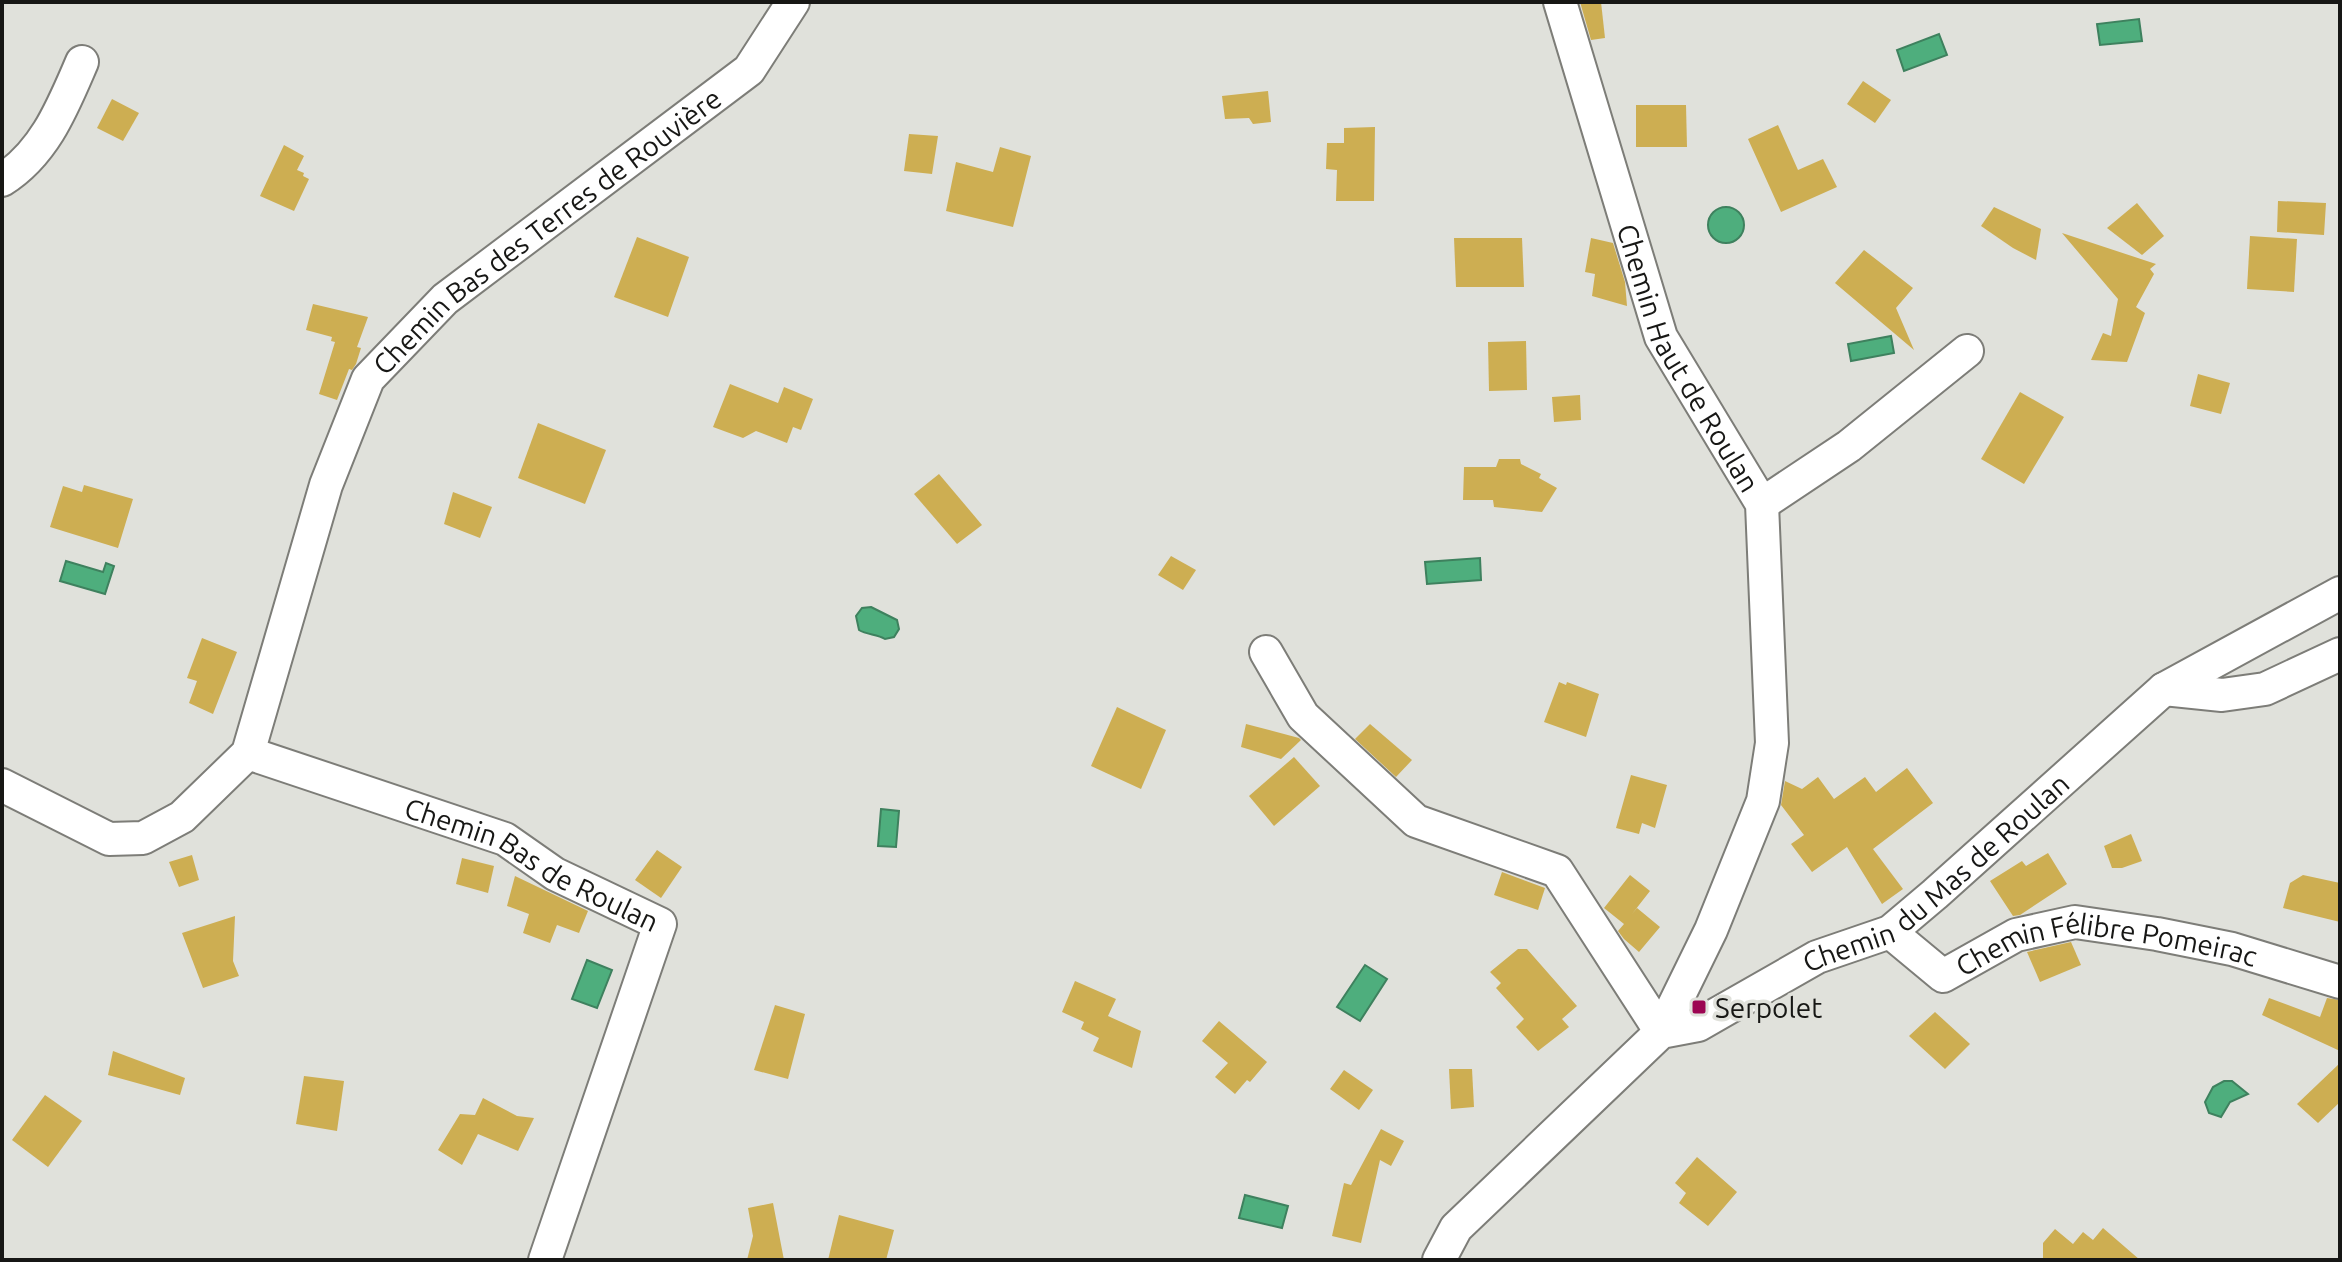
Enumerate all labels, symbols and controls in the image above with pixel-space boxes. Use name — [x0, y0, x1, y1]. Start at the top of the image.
street label: Chemin Bas des Terres de Rouvière — [366, 82, 727, 380]
street label: Chemin Haut de Roulan — [1612, 220, 1766, 497]
street label: Chemin du Mas de Roulan — [1797, 767, 2075, 978]
street label: Chemin Bas de Roulan — [401, 791, 664, 937]
text: Chemin Félibre Pomeirac — [1950, 906, 2261, 981]
street label: Chemin Félibre Pomeirac — [1951, 946, 2265, 990]
place label: Serpolet — [1715, 992, 1822, 1023]
marker: Serpolet — [1690, 998, 1708, 1016]

